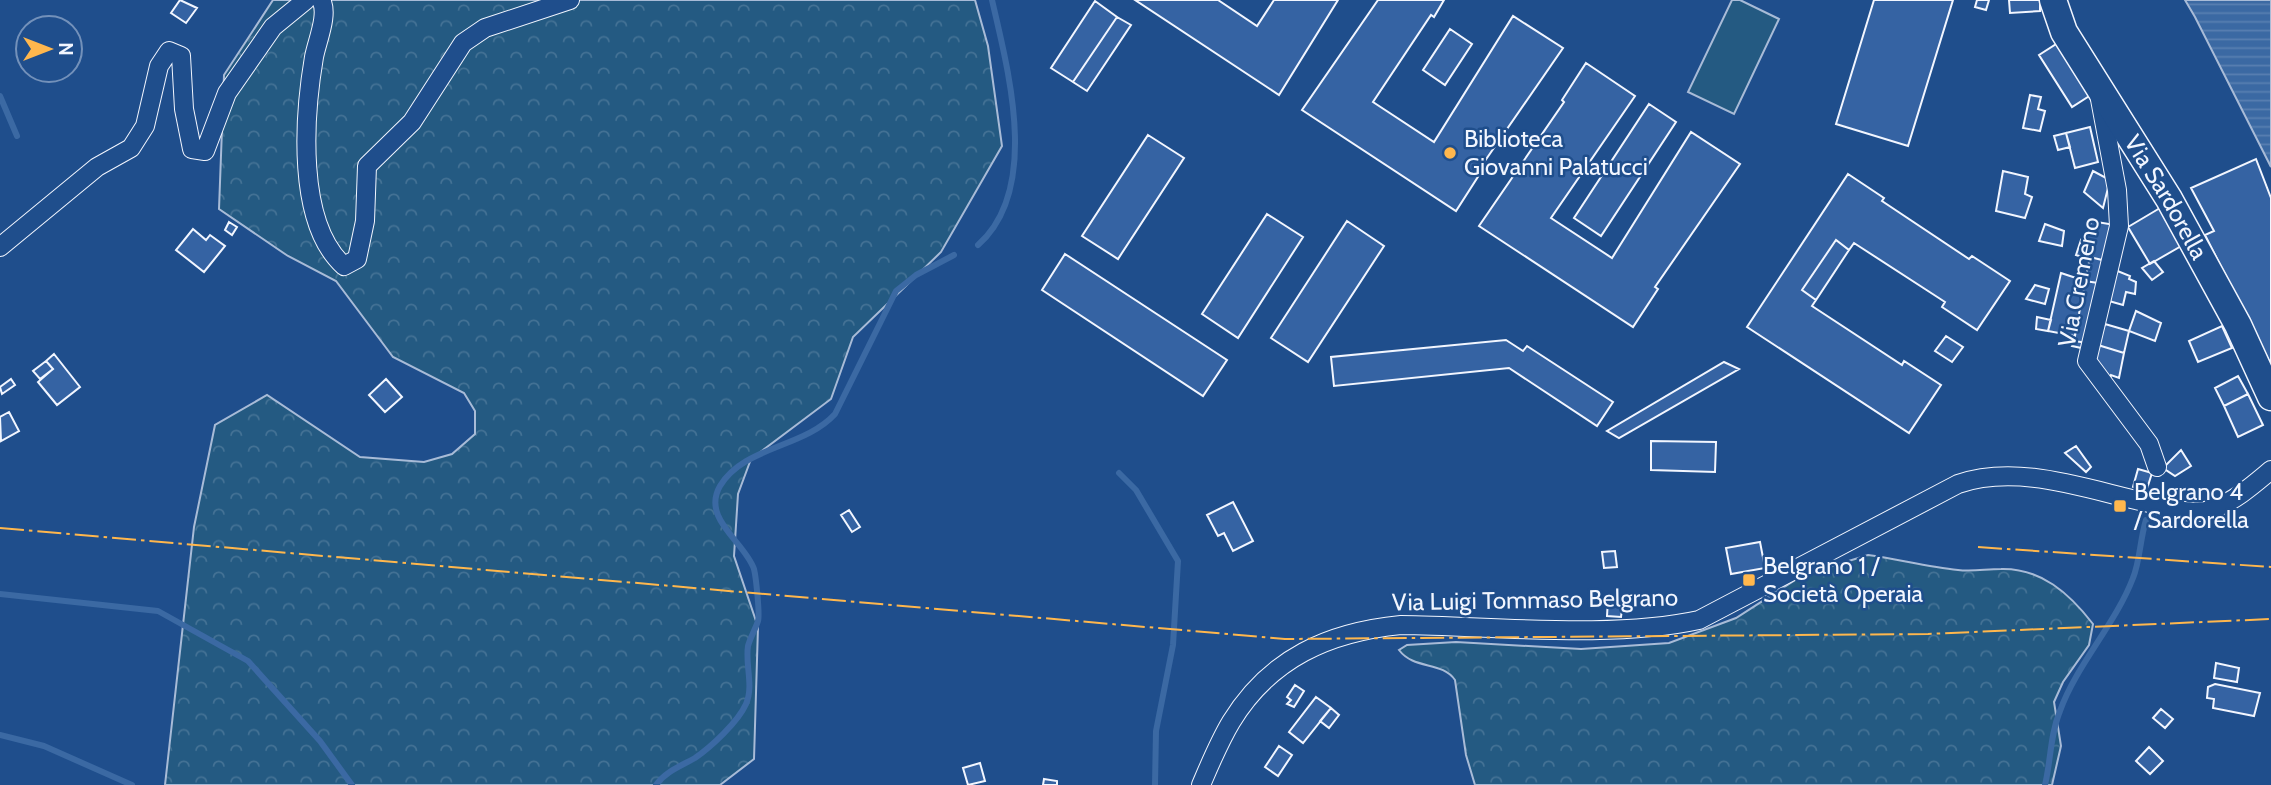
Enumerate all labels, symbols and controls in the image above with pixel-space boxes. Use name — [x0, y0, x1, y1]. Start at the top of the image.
north arrow — [14, 14, 84, 84]
text: N — [54, 42, 77, 56]
place label: Biblioteca Giovanni Palatucci — [1464, 124, 1648, 181]
street label: Via Sardorella — [2118, 129, 2214, 265]
marker: Biblioteca Giovanni Palatucci — [1442, 145, 1458, 161]
street label: Via Cremeno — [2052, 214, 2105, 349]
place label: Belgrano 4 / Sardorella — [2133, 477, 2249, 534]
marker: Belgrano 4 / Sardorella — [2112, 498, 2128, 514]
place label: Belgrano 1 / Società Operaia — [1763, 551, 1923, 608]
marker: Belgrano 1 / Società Operaia — [1741, 572, 1757, 588]
street label: Via Luigi Tommaso Belgrano — [1392, 583, 1678, 616]

